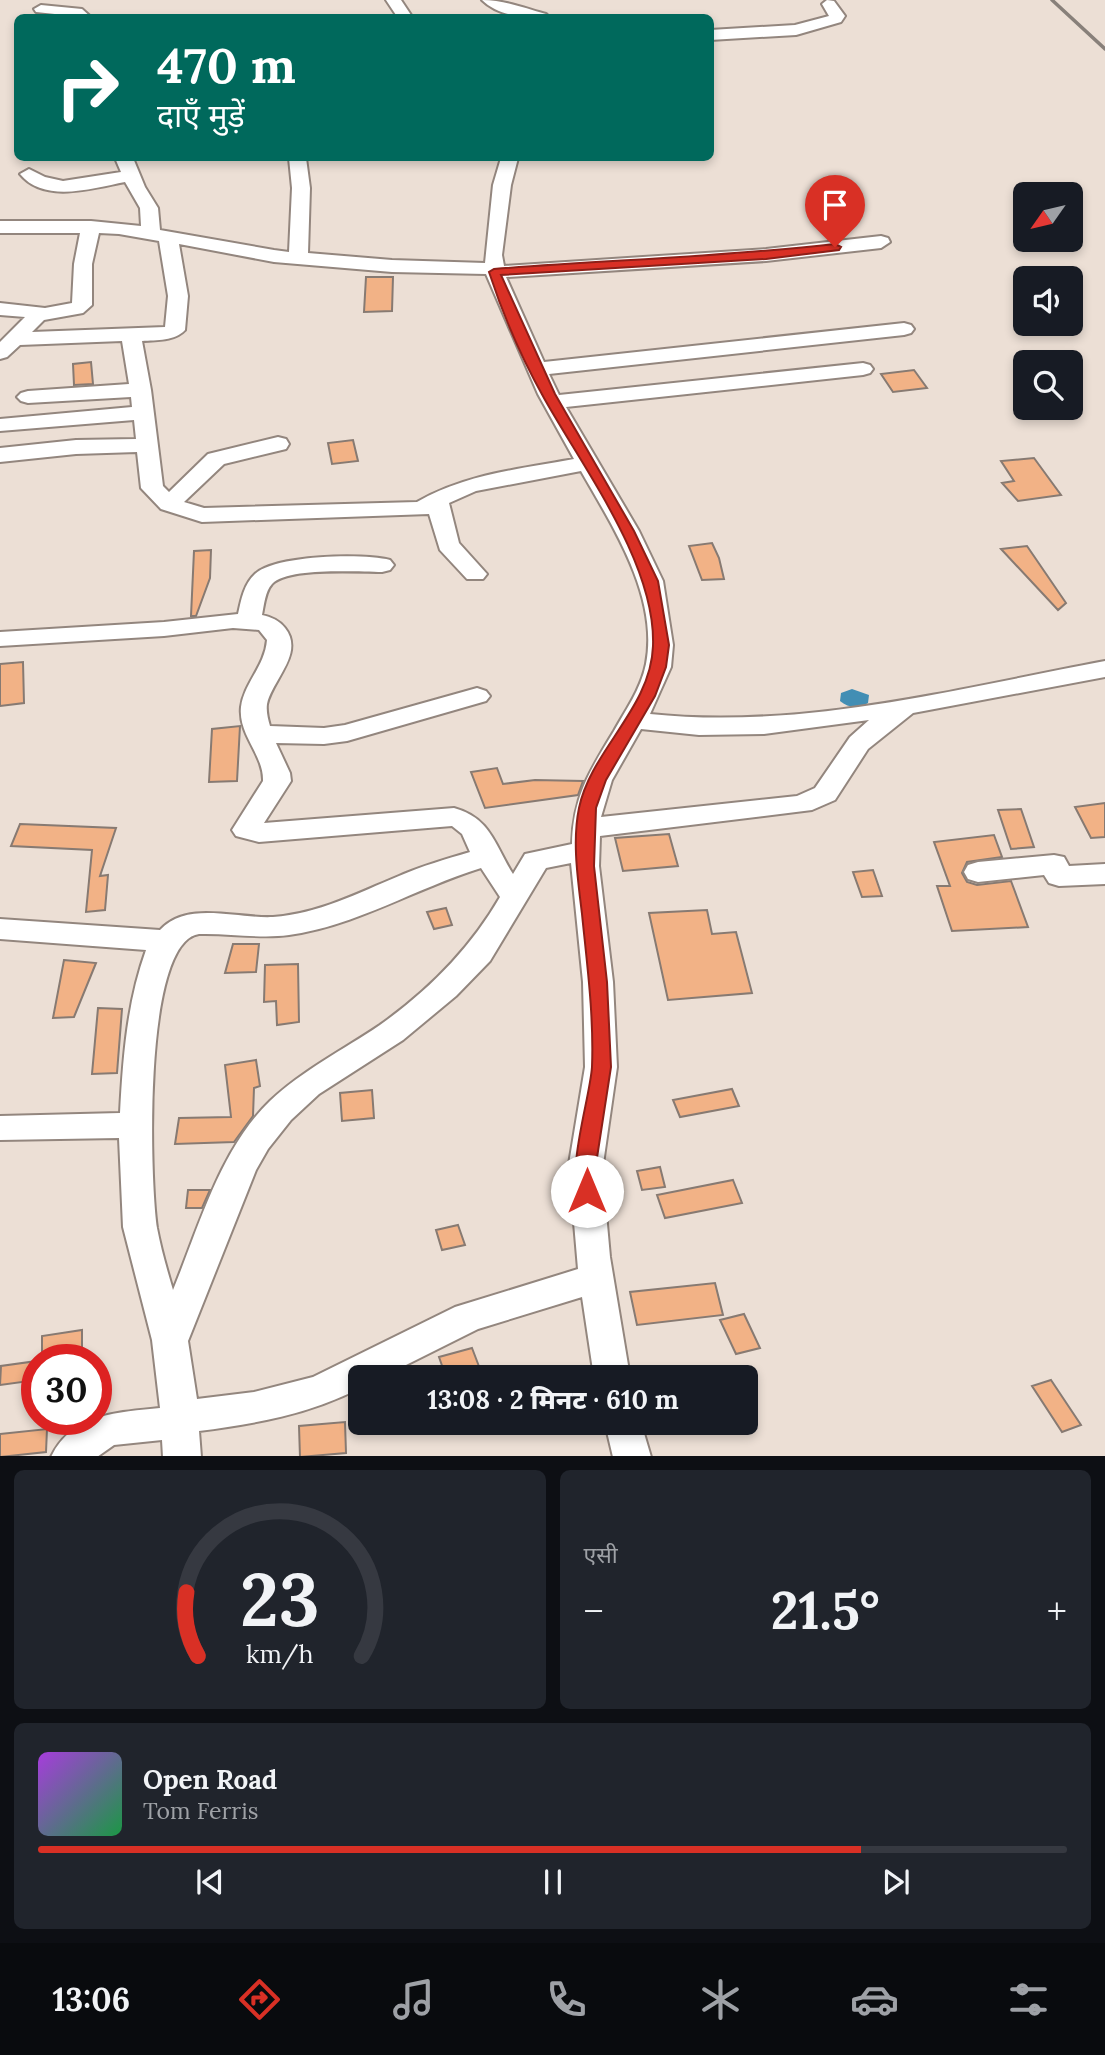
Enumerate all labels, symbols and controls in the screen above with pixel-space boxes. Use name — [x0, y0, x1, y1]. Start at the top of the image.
text: 470 m — [157, 34, 296, 96]
icon: right — [42, 42, 133, 133]
text: दाएँ मुड़ें — [157, 95, 245, 136]
pin — [805, 175, 865, 247]
north arrow — [1013, 182, 1083, 252]
map controls — [1013, 182, 1083, 420]
icon: arrive — [816, 186, 854, 224]
button: sound — [1013, 266, 1083, 336]
button: search — [1013, 350, 1083, 420]
position arrow — [550, 1154, 624, 1228]
speed limit sign: 30 — [21, 1344, 112, 1435]
text: 13:08 · 2 मिनट · 610 m — [427, 1383, 679, 1416]
text: एसी — [584, 1540, 618, 1569]
text: 23 — [240, 1553, 320, 1646]
text: 21.5° — [771, 1577, 880, 1643]
text: − — [584, 1587, 604, 1635]
text: + — [1047, 1587, 1067, 1635]
text: km/h — [246, 1637, 314, 1669]
text: Open Road — [143, 1763, 277, 1796]
text: Tom Ferris — [143, 1796, 258, 1825]
icon: previous — [191, 1863, 229, 1901]
icon: pause — [534, 1863, 572, 1901]
icon: next — [877, 1863, 915, 1901]
icon: directions — [235, 1975, 284, 2024]
icon: music — [389, 1975, 438, 2024]
icon: phone — [542, 1975, 591, 2024]
icon: climate — [696, 1975, 745, 2024]
icon: car — [850, 1975, 899, 2024]
icon: filters — [1004, 1975, 1053, 2024]
text: 13:06 — [52, 1979, 130, 2020]

